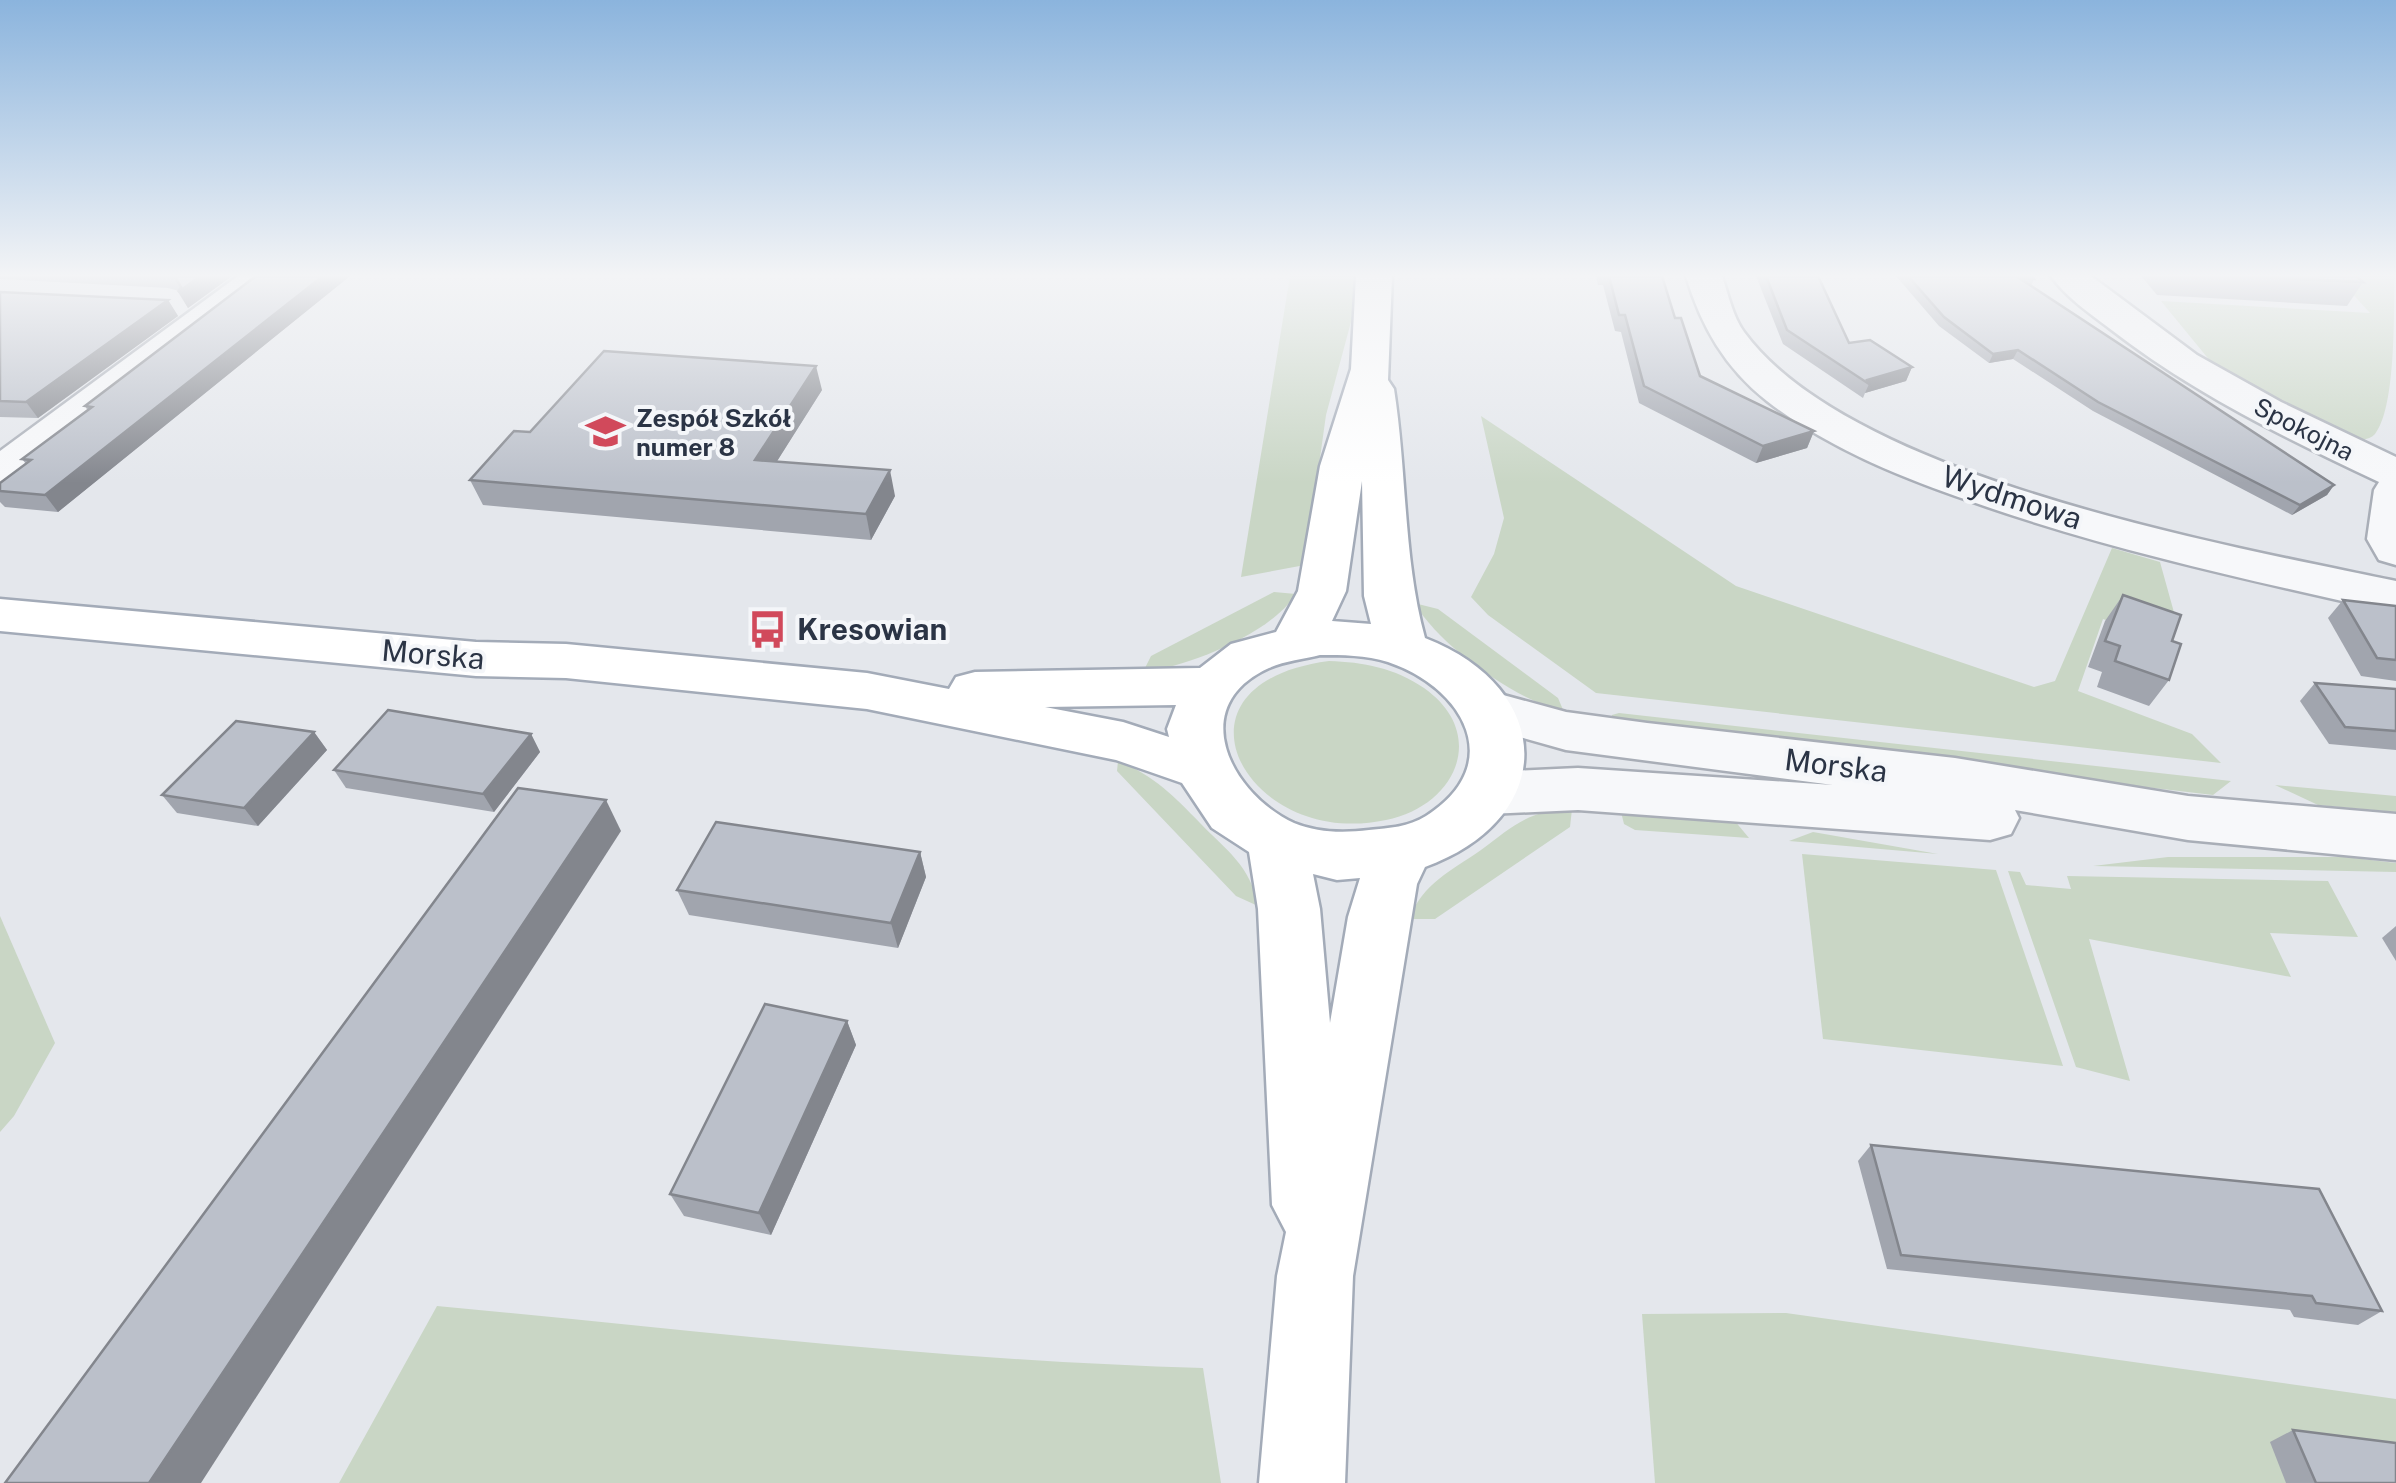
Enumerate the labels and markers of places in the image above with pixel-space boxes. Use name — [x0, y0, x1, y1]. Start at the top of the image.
place label: Zespół Szkół numer 8 — [636, 403, 792, 462]
school or university icon: Zespół Szkół numer 8 — [585, 411, 627, 453]
bus stop icon: Kresowian — [746, 608, 788, 650]
place label: Kresowian — [797, 611, 947, 647]

